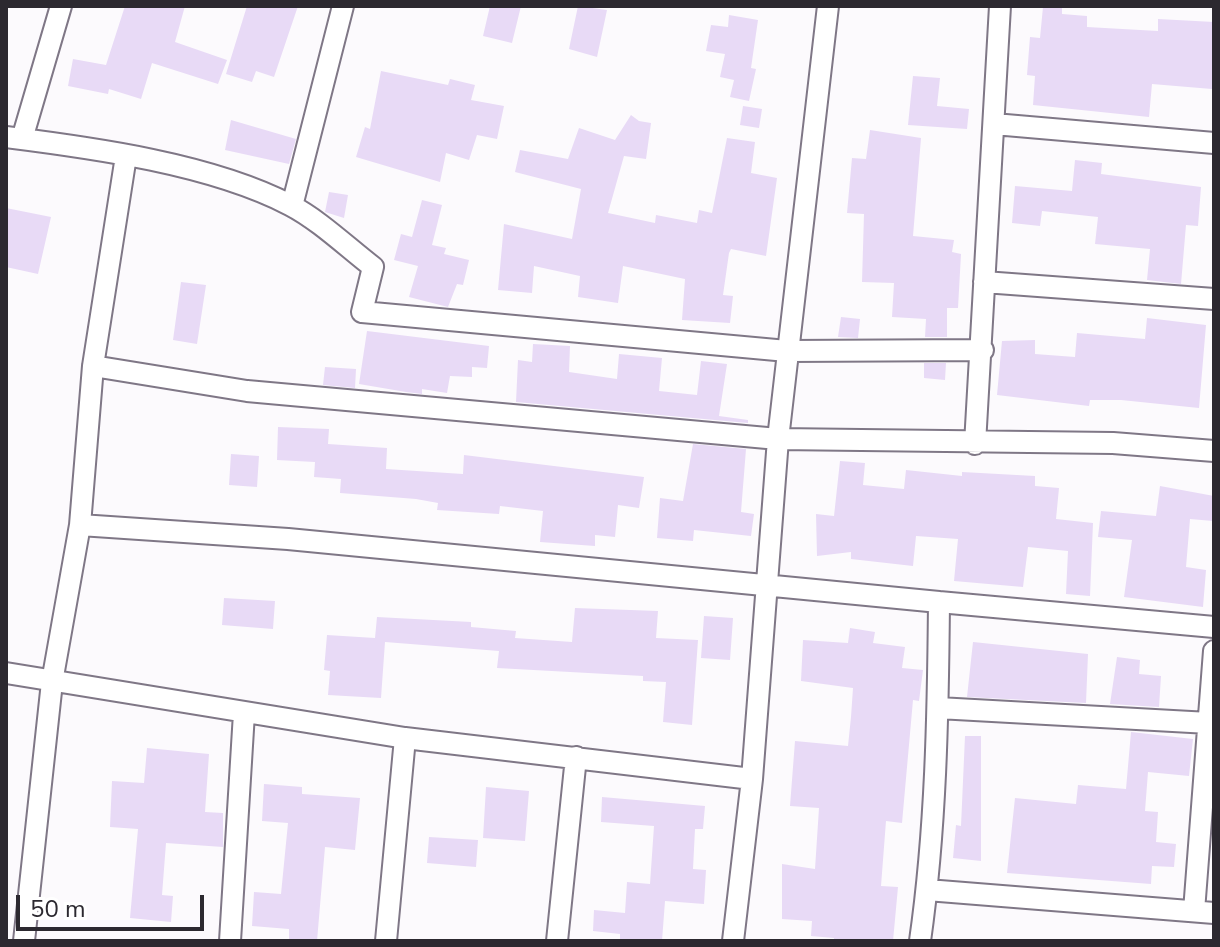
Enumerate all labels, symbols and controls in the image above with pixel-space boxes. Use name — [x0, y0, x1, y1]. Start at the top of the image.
scale bar — [20, 879, 208, 929]
text: 50 m — [30, 893, 86, 925]

